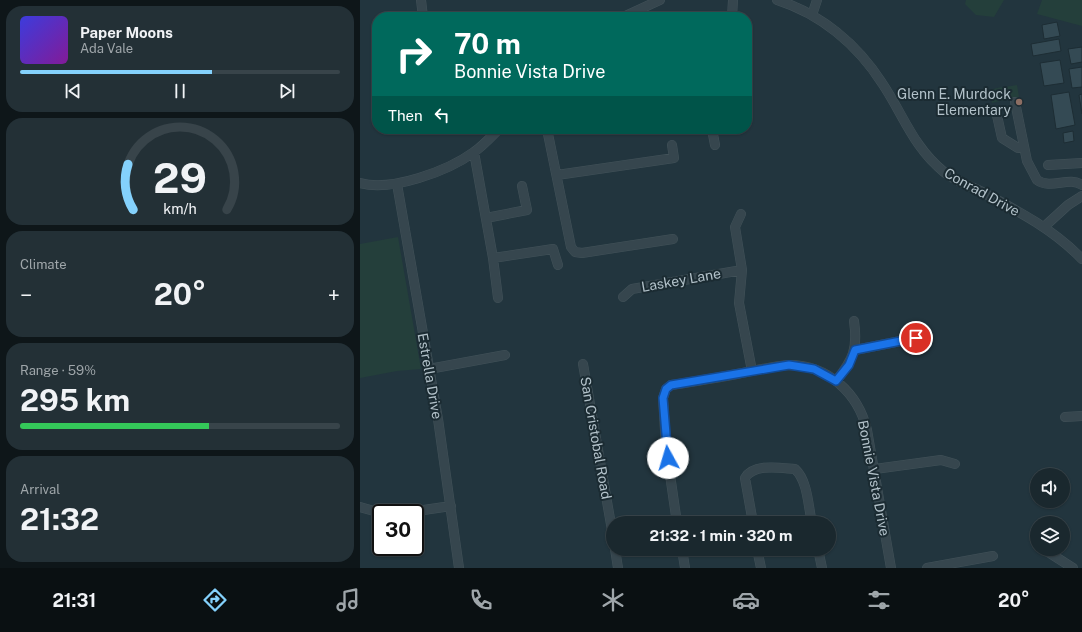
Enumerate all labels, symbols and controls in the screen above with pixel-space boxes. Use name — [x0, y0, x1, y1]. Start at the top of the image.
text: Paper Moons — [80, 24, 173, 41]
text: 70 m — [454, 27, 521, 60]
icon: right — [388, 28, 440, 80]
text: Ada Vale — [80, 41, 133, 56]
text: Bonnie Vista Drive — [454, 61, 605, 82]
icon: previous — [62, 80, 84, 102]
icon: pause — [169, 80, 191, 102]
icon: next — [276, 80, 298, 102]
place label: Glenn E. Murdock Elementary — [897, 86, 1012, 118]
marker: Glenn E. Murdock Elementary — [1014, 97, 1024, 107]
icon: left — [431, 104, 453, 126]
text: Then — [388, 107, 423, 124]
text: 29 — [153, 152, 207, 201]
street label: Conrad Drive — [941, 165, 1023, 219]
text: km/h — [163, 199, 197, 216]
text: Climate — [20, 257, 67, 272]
street label: Laskey Lane — [640, 265, 722, 295]
text: 20° — [154, 276, 206, 312]
text: − — [20, 282, 32, 308]
text: + — [328, 282, 340, 308]
pin — [899, 321, 933, 355]
icon: arrive — [905, 327, 927, 349]
street label: Estrella Drive — [415, 332, 445, 420]
text: Range · 59% — [20, 363, 96, 378]
street label: San Cristobal Road — [577, 376, 615, 500]
text: 295 km — [20, 382, 130, 418]
street label: Bonnie Vista Drive — [855, 419, 893, 537]
position arrow — [647, 437, 689, 479]
map controls — [1030, 468, 1070, 556]
button: sound — [1030, 468, 1070, 508]
text: Arrival — [20, 482, 60, 497]
text: 21:32 — [20, 501, 99, 537]
speed limit sign: 30 — [372, 504, 424, 556]
button: layers — [1030, 516, 1070, 556]
text: 21:32 · 1 min · 320 m — [650, 527, 792, 544]
icon: directions — [201, 586, 229, 614]
icon: music — [334, 586, 362, 614]
icon: phone — [467, 586, 495, 614]
icon: climate — [599, 586, 627, 614]
icon: car — [732, 586, 760, 614]
icon: filters — [865, 586, 893, 614]
text: 21:31 — [52, 590, 96, 611]
text: 20° — [998, 590, 1030, 611]

